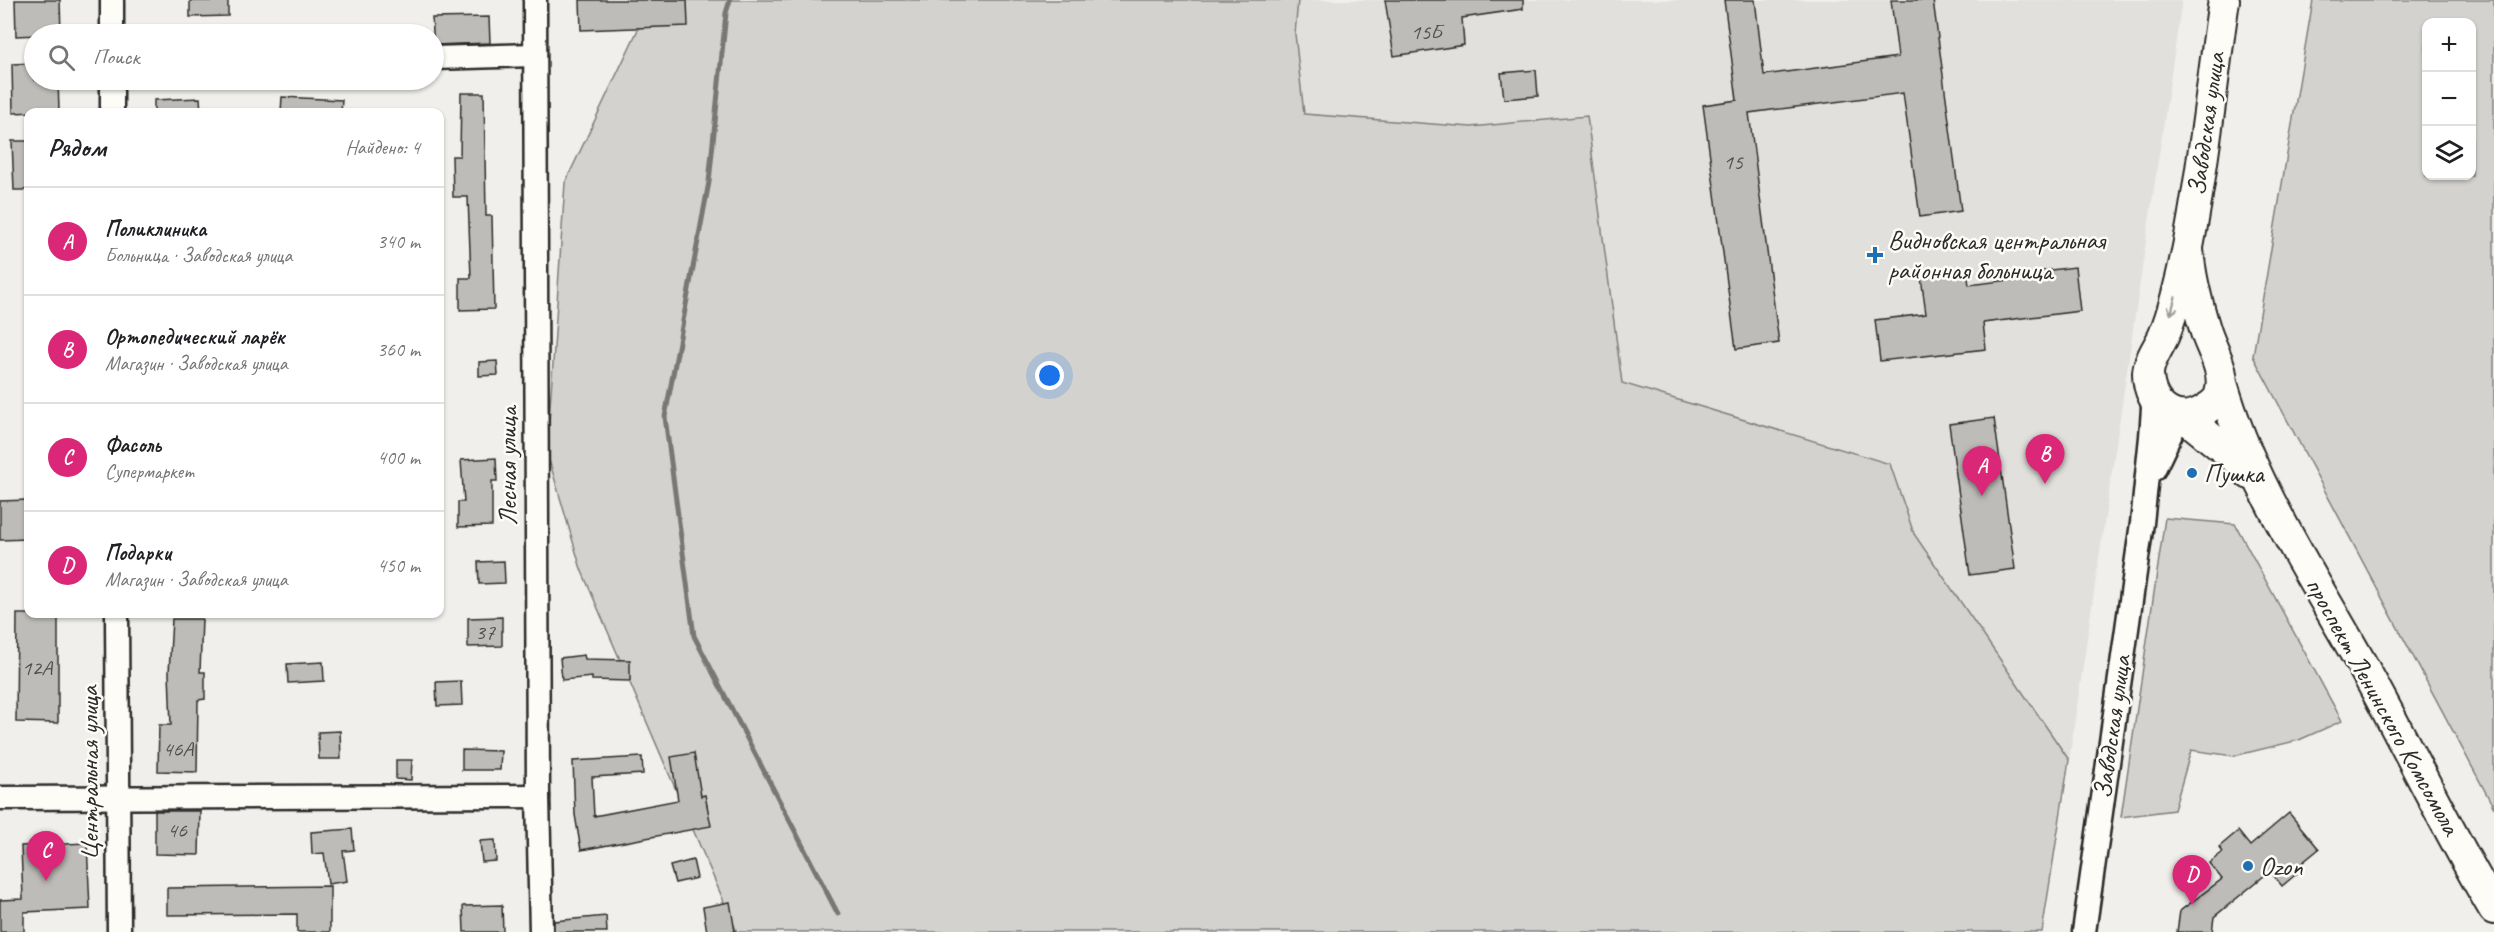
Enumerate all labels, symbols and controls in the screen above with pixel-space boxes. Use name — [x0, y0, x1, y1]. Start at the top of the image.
house number: 15Б — [1411, 18, 1445, 46]
map controls — [2422, 18, 2476, 180]
button: + — [2422, 18, 2476, 72]
search box — [24, 24, 444, 90]
icon: search — [45, 41, 78, 74]
text: Поиск — [93, 43, 139, 71]
street label: Заводская улица — [2180, 49, 2233, 198]
button: − — [2422, 72, 2476, 126]
button: layers — [2422, 126, 2476, 180]
text: Рядом — [48, 131, 106, 164]
text: Найдено: 4 — [345, 135, 420, 160]
house number: 15 — [1723, 148, 1744, 176]
text: Поликлиника — [105, 215, 207, 243]
place label: Видновская центральная районная больница — [1888, 224, 2107, 287]
text: A — [62, 229, 73, 254]
text: 340 m — [377, 229, 420, 254]
text: Больница · Заводская улица — [105, 243, 292, 268]
marker: Видновская центральная районная больница — [1866, 246, 1884, 264]
one-way arrow — [2167, 296, 2178, 315]
text: Ортопедический ларёк — [105, 323, 284, 351]
text: B — [62, 337, 73, 362]
text: 360 m — [377, 337, 420, 362]
text: Магазин · Заводская улица — [105, 351, 288, 376]
your location — [1035, 361, 1064, 390]
street label: Лесная улица — [491, 404, 524, 525]
text: Фасоль — [105, 431, 161, 459]
pin: B — [2026, 434, 2064, 484]
text: C — [63, 445, 72, 470]
text: 400 m — [377, 445, 420, 470]
pin: A — [1962, 446, 2002, 496]
place label: Пушка — [2204, 457, 2265, 490]
text: Супермаркет — [105, 459, 194, 484]
marker: Пушка — [2185, 466, 2199, 480]
text: Подарки — [105, 539, 171, 567]
text: D — [62, 553, 73, 578]
text: 450 m — [377, 553, 420, 578]
text: Магазин · Заводская улица — [105, 567, 288, 592]
street label: проспект Ленинского Комсомола — [2298, 571, 2468, 842]
house number: 37 — [475, 618, 496, 646]
street label: Заводская улица — [2086, 652, 2139, 801]
house number: 12А — [22, 654, 53, 682]
street label: Центральная улица — [73, 684, 106, 860]
house number: 46А — [163, 735, 194, 763]
house number: 46 — [167, 816, 188, 844]
pin: C — [26, 832, 66, 881]
place label: Ozon — [2260, 850, 2303, 883]
pin: D — [2172, 856, 2212, 905]
marker: Ozon — [2241, 859, 2255, 873]

